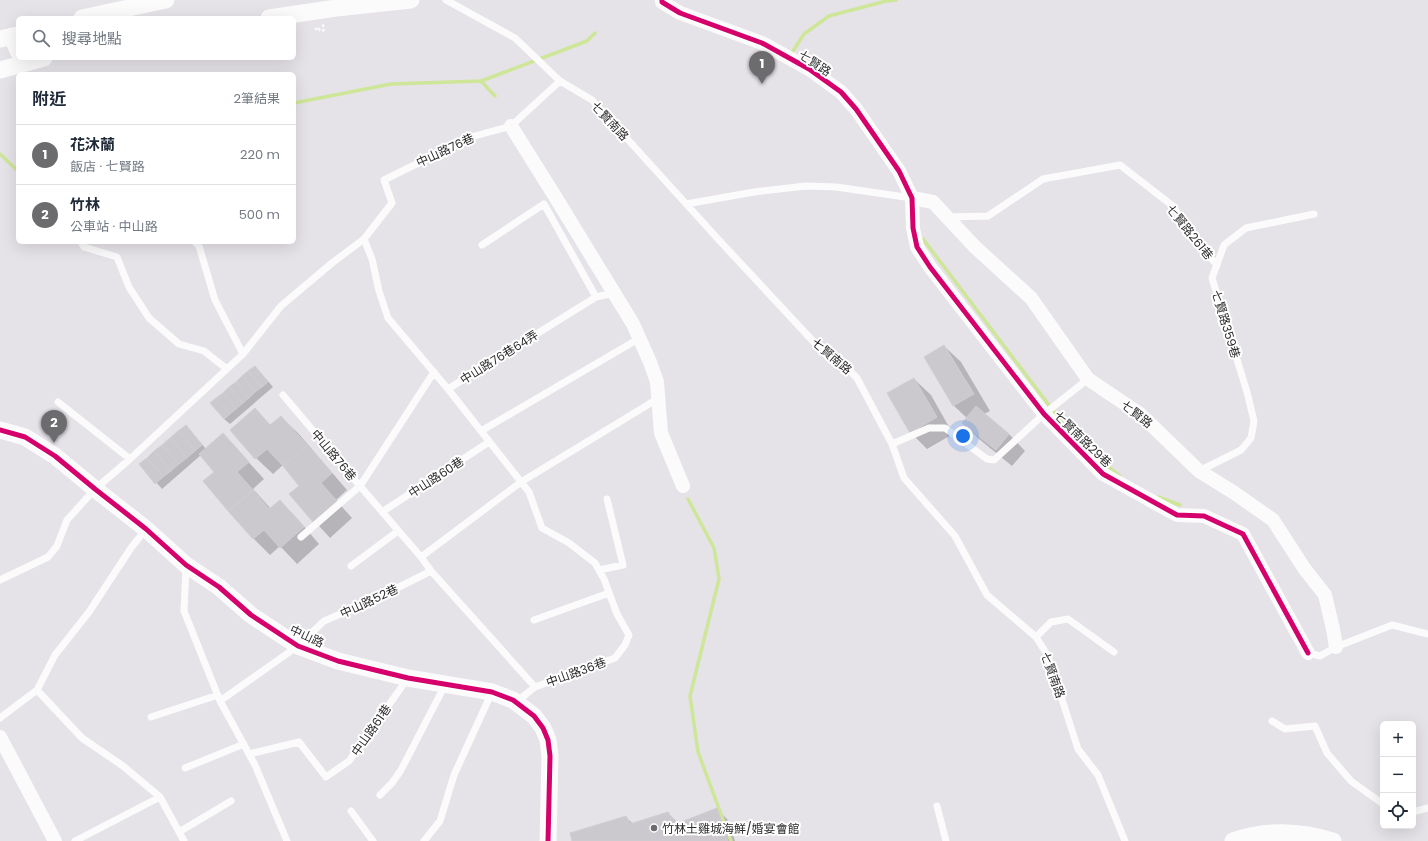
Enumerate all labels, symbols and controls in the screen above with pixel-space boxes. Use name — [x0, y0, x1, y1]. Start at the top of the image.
search box — [16, 16, 296, 60]
icon: search — [30, 27, 52, 49]
text: 搜尋地點 — [62, 28, 122, 49]
street label: 七賢路 — [795, 46, 835, 80]
pin: 1 — [749, 51, 775, 84]
text: 附近 — [32, 87, 66, 111]
text: 2筆結果 — [234, 89, 280, 108]
street label: 七賢南路 — [587, 98, 633, 144]
street label: 中山路76巷 — [413, 129, 477, 171]
text: 花沐蘭 — [70, 134, 115, 155]
text: 1 — [43, 145, 47, 164]
text: 220 m — [240, 145, 280, 164]
text: 飯店 · 七賢路 — [70, 157, 145, 176]
text: 竹林 — [70, 194, 100, 215]
street label: 七賢路261巷 — [1163, 201, 1217, 263]
text: 2 — [41, 205, 49, 224]
text: 500 m — [239, 205, 280, 224]
text: 公車站 · 中山路 — [70, 217, 158, 236]
street label: 七賢路359巷 — [1208, 288, 1244, 360]
street label: 中山路76巷64弄 — [457, 326, 541, 388]
street label: 七賢南路 — [808, 334, 856, 378]
street label: 七賢路 — [1118, 396, 1156, 432]
street label: 七賢南路29巷 — [1050, 407, 1116, 471]
pin: 2 — [41, 410, 67, 443]
street label: 中山路76巷 — [308, 426, 360, 484]
your location — [953, 426, 973, 446]
street label: 中山路60巷 — [405, 453, 467, 501]
street label: 中山路52巷 — [337, 580, 401, 622]
street label: 中山路 — [287, 621, 327, 651]
street label: 七賢南路 — [1037, 650, 1069, 700]
street label: 中山路36巷 — [544, 653, 608, 691]
street label: 中山路61巷 — [347, 701, 395, 759]
map controls — [1380, 721, 1416, 829]
button: + — [1380, 721, 1416, 757]
button: − — [1380, 757, 1416, 793]
button: locate — [1380, 793, 1416, 829]
place label: 竹林土雞城海鮮/婚宴會館 — [662, 820, 800, 837]
marker: 竹林土雞城海鮮/婚宴會館 — [649, 823, 659, 833]

